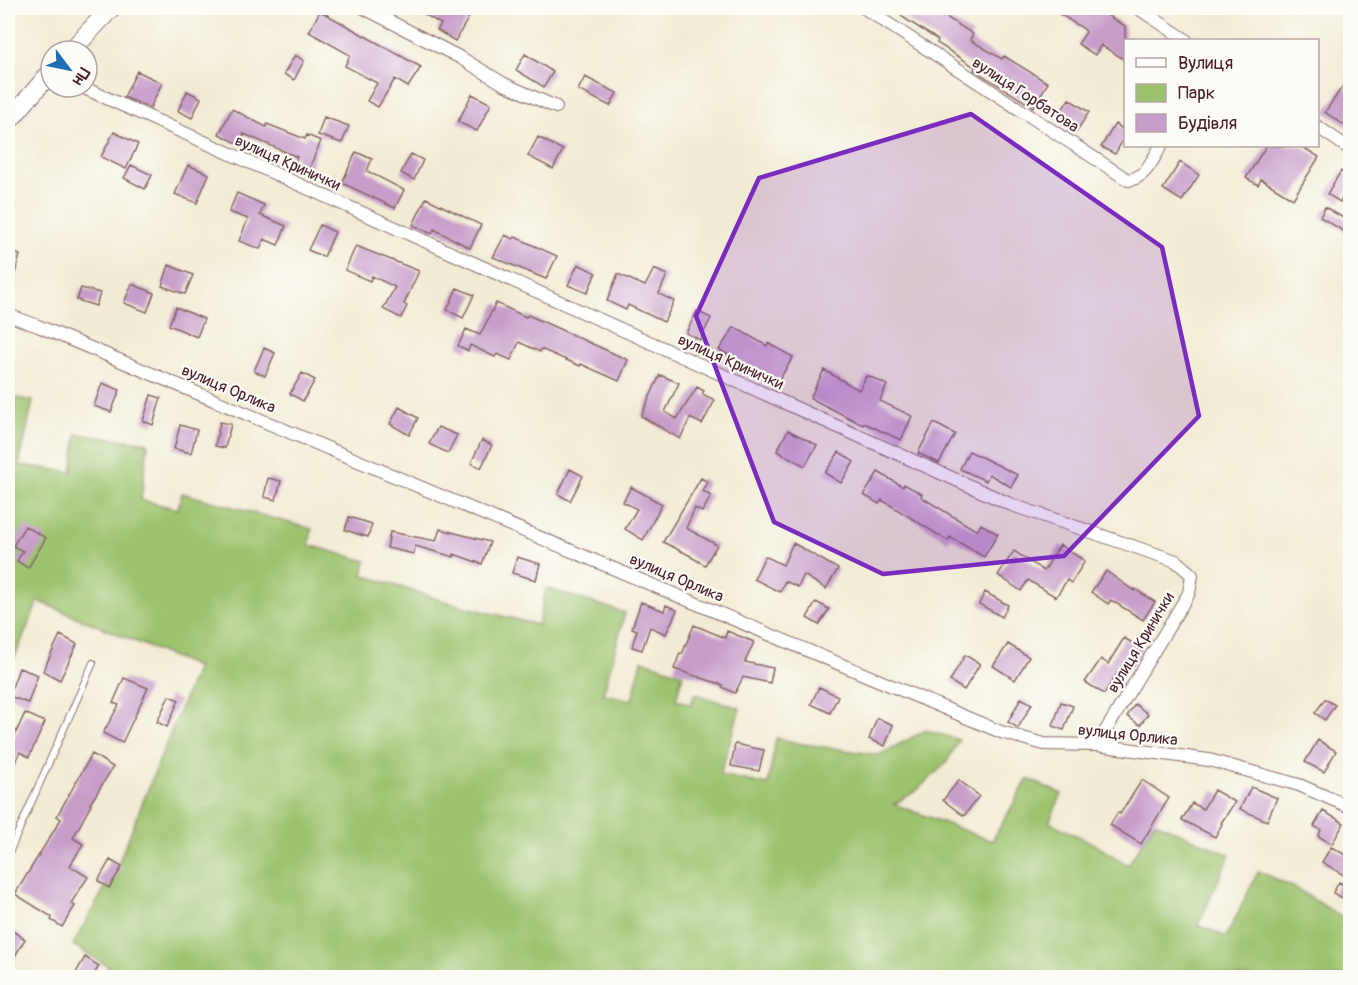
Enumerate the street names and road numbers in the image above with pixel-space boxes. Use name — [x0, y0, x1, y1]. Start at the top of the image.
street label: вулиця Горбатова — [968, 53, 1083, 137]
street label: вулиця Кринички — [232, 131, 344, 195]
street label: вулиця Кринички — [675, 330, 787, 394]
street label: вулиця Орлика — [179, 360, 279, 418]
street label: вулиця Орлика — [627, 549, 727, 607]
street label: вулиця Кринички — [1103, 589, 1179, 696]
street label: вулиця Орлика — [1077, 720, 1179, 750]

